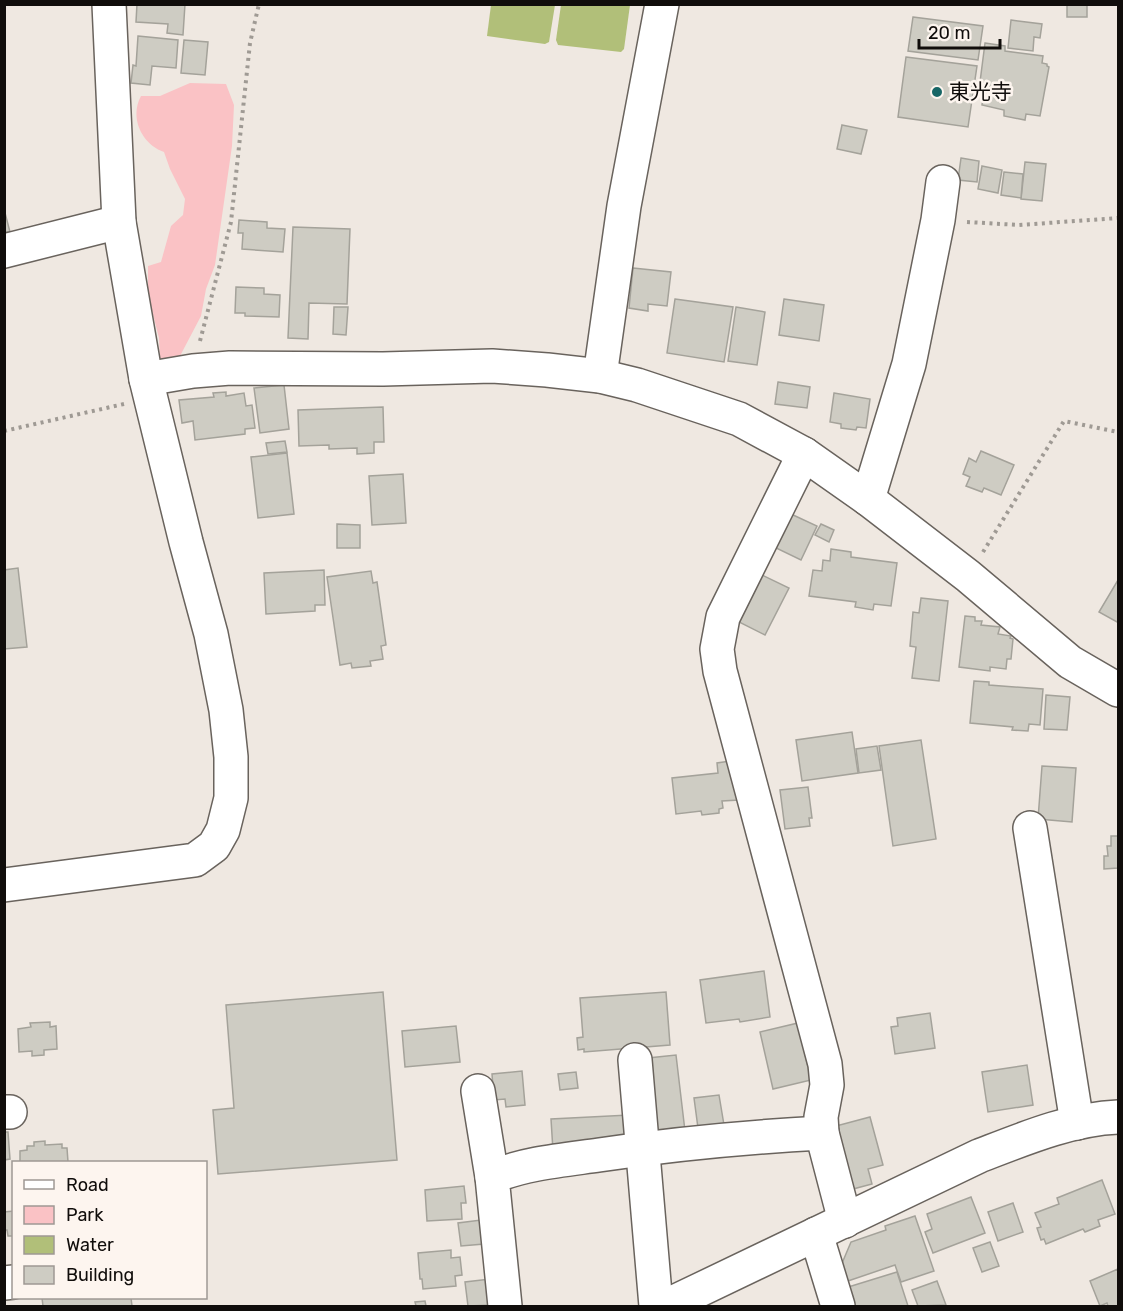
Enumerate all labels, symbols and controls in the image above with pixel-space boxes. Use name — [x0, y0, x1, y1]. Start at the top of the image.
scale bar — [919, 12, 1000, 50]
text: 20 m — [928, 22, 970, 44]
place label: 東光寺 — [949, 79, 1012, 104]
marker: 東光寺 — [930, 85, 944, 99]
legend — [12, 1161, 207, 1299]
text: Road — [66, 1174, 109, 1196]
text: Park — [66, 1204, 104, 1226]
text: Water — [66, 1234, 114, 1256]
text: Building — [66, 1264, 134, 1286]

